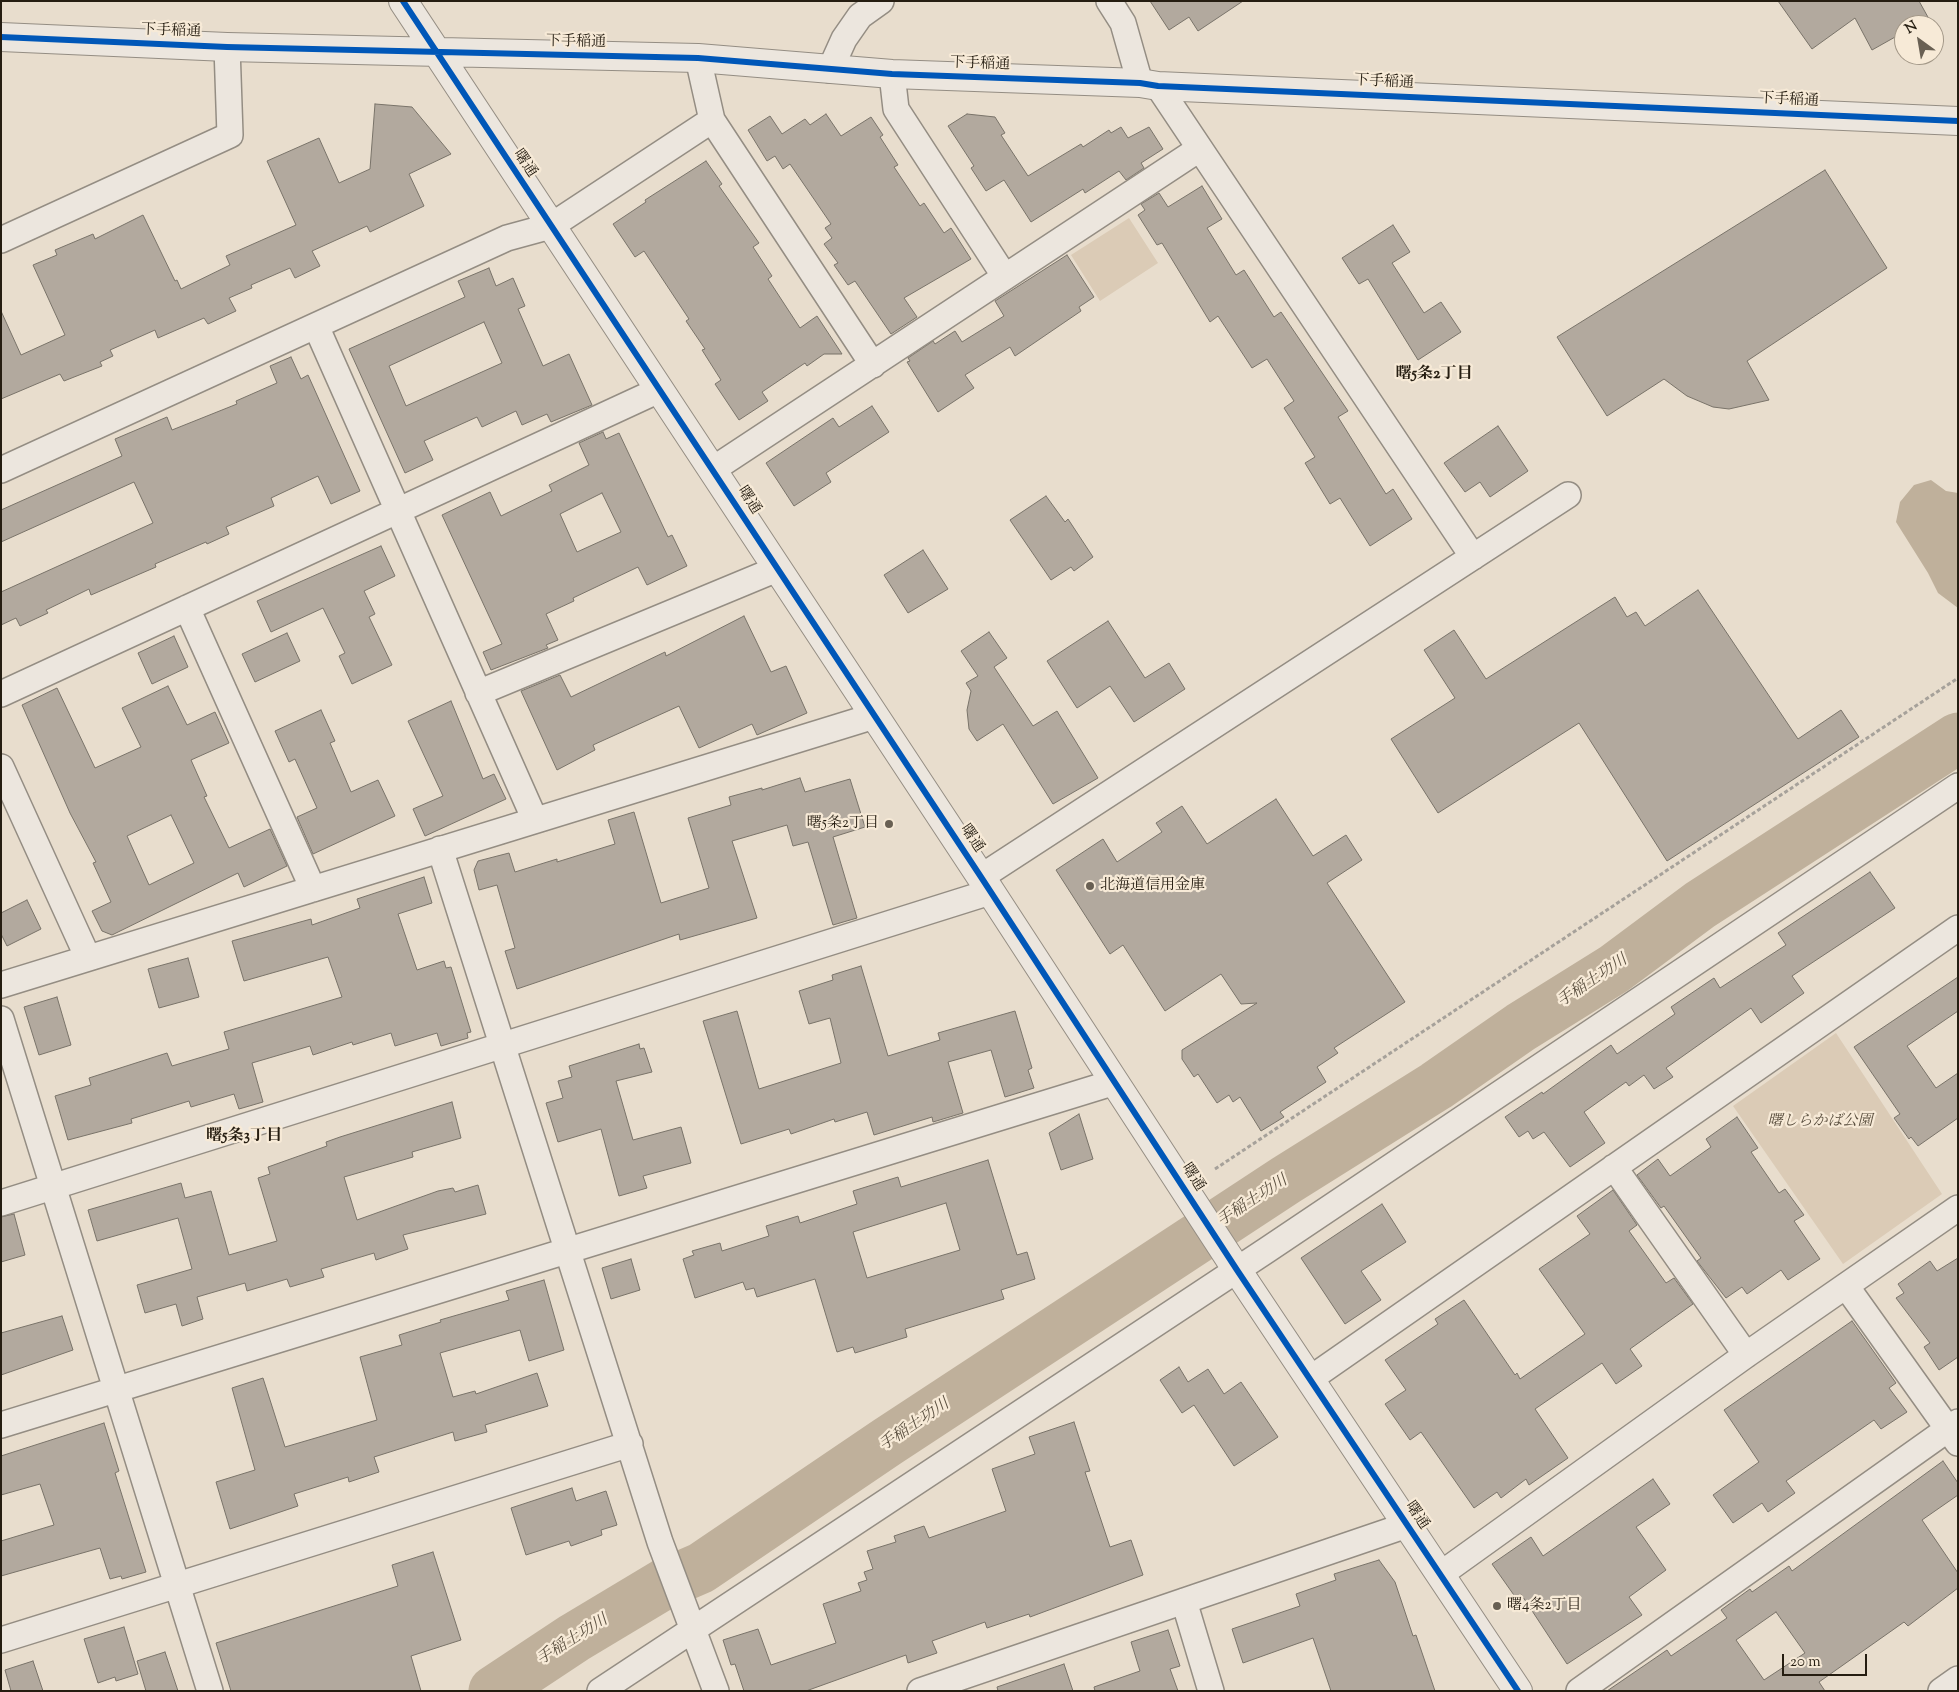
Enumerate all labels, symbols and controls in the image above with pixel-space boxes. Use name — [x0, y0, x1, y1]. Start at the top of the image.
north arrow — [1894, 15, 1944, 65]
text: N — [1902, 17, 1922, 40]
street label: 下手稲通 — [141, 22, 201, 42]
street label: 下手稲通 — [546, 33, 606, 53]
street label: 下手稲通 — [950, 55, 1010, 75]
street label: 下手稲通 — [1354, 72, 1414, 94]
street label: 下手稲通 — [1759, 90, 1819, 112]
street label: 曙通 — [508, 147, 540, 181]
district label: 曙5条2丁目 — [1396, 365, 1472, 385]
street label: 曙通 — [732, 484, 764, 518]
place label: 曙5条2丁目 — [807, 815, 879, 833]
marker: 曙5条2丁目 — [883, 818, 895, 830]
street label: 曙通 — [955, 822, 987, 856]
place label: 北海道信用金庫 — [1100, 877, 1205, 895]
marker: 北海道信用金庫 — [1084, 880, 1096, 892]
water label: 手稲土功川 — [1554, 952, 1632, 1012]
park label: 曙しらかば公園 — [1768, 1113, 1872, 1131]
district label: 曙5条3丁目 — [206, 1127, 282, 1147]
street label: 曙通 — [1176, 1161, 1208, 1195]
water label: 手稲土功川 — [1214, 1172, 1292, 1232]
water label: 手稲土功川 — [876, 1396, 954, 1456]
street label: 曙通 — [1400, 1499, 1432, 1533]
place label: 曙4条2丁目 — [1507, 1597, 1582, 1615]
marker: 曙4条2丁目 — [1491, 1600, 1503, 1612]
water label: 手稲土功川 — [534, 1612, 612, 1670]
scale bar — [1784, 1644, 1869, 1676]
text: 20 m — [1790, 1652, 1821, 1673]

